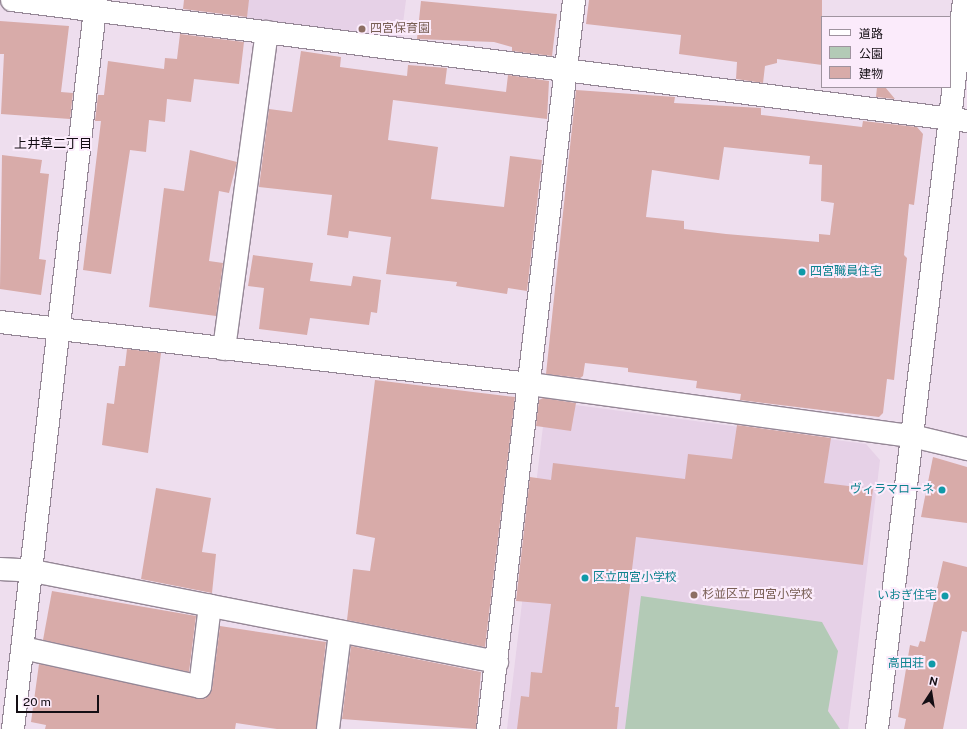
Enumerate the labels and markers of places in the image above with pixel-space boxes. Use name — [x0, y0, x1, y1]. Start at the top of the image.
place label: 四宮保育園 — [370, 22, 430, 36]
marker: 四宮保育園 — [357, 24, 367, 34]
place label: 四宮職員住宅 — [810, 265, 882, 279]
marker: 四宮職員住宅 — [797, 267, 807, 277]
place label: ヴィラマローネ — [850, 483, 934, 497]
marker: ヴィラマローネ — [937, 485, 947, 495]
place label: 区立四宮小学校 — [593, 571, 677, 585]
marker: 区立四宮小学校 — [580, 573, 590, 583]
place label: 杉並区立 四宮小学校 — [702, 588, 813, 602]
place label: いおぎ住宅 — [877, 589, 937, 603]
marker: 杉並区立 四宮小学校 — [689, 590, 699, 600]
marker: いおぎ住宅 — [940, 591, 950, 601]
place label: 高田荘 — [888, 657, 924, 671]
marker: 高田荘 — [927, 659, 937, 669]

